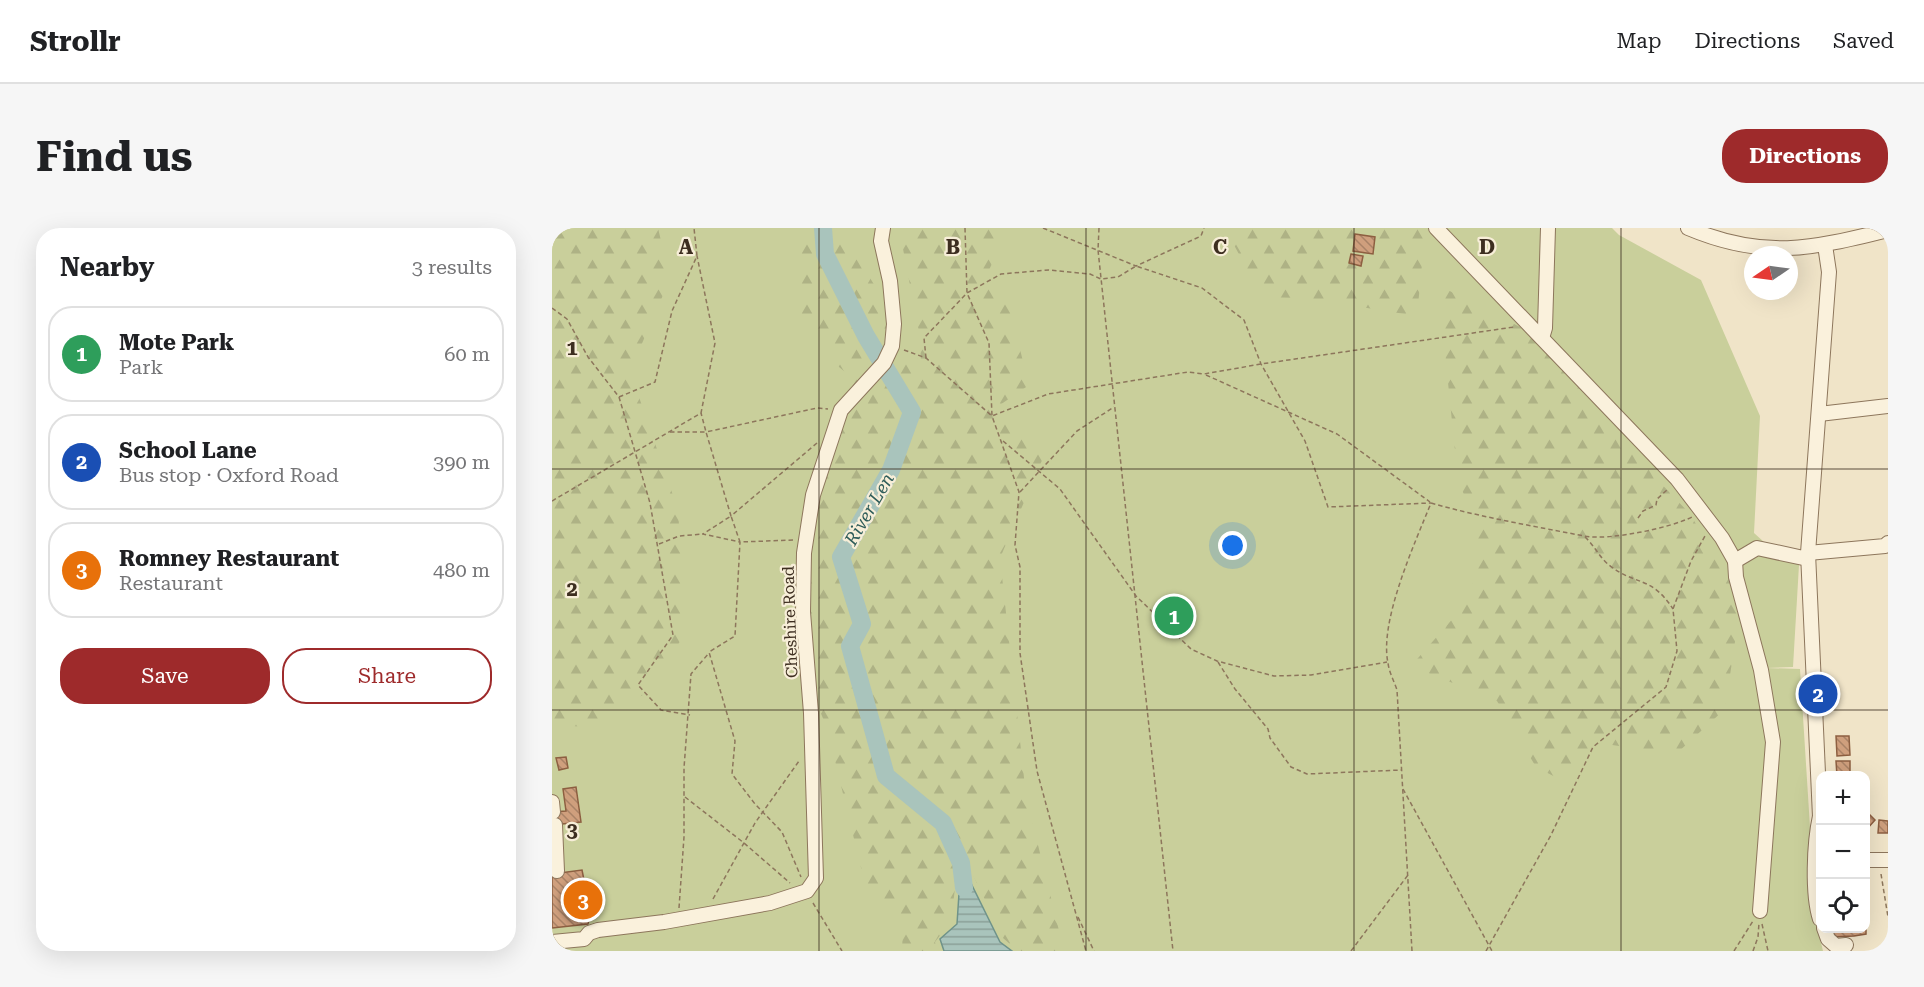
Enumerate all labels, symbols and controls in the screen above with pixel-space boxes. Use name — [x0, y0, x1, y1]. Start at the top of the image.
text: Strollr — [30, 25, 121, 58]
text: Map — [1617, 29, 1661, 53]
text: Directions — [1694, 29, 1800, 53]
text: Saved — [1833, 29, 1894, 53]
button: Directions — [1722, 129, 1888, 183]
text: Find us — [36, 132, 193, 181]
text: A — [679, 235, 694, 259]
text: B — [946, 235, 960, 259]
text: C — [1213, 235, 1227, 259]
text: D — [1479, 235, 1495, 259]
north arrow — [1744, 246, 1798, 300]
text: Nearby — [60, 252, 154, 282]
text: 3 results — [412, 255, 492, 279]
text: Mote Park — [119, 330, 234, 355]
text: 1 — [566, 336, 578, 360]
text: 1 — [76, 342, 87, 366]
text: 60 m — [444, 342, 490, 366]
text: Park — [119, 355, 163, 379]
text: School Lane — [119, 438, 257, 463]
text: 2 — [76, 450, 87, 474]
text: 390 m — [433, 450, 490, 474]
text: Bus stop · Oxford Road — [119, 463, 339, 487]
water label: River Len — [839, 469, 898, 550]
your location — [1218, 531, 1247, 560]
text: Romney Restaurant — [119, 546, 339, 571]
text: 3 — [76, 558, 87, 582]
text: 480 m — [433, 558, 490, 582]
street label: Cheshire Road — [779, 566, 801, 678]
text: Restaurant — [119, 571, 223, 595]
text: 2 — [566, 577, 578, 601]
pin: 1 — [1154, 594, 1194, 638]
button: Save — [60, 648, 270, 704]
button: Share — [282, 648, 492, 704]
pin: 2 — [1798, 672, 1838, 716]
map controls — [1816, 771, 1870, 933]
button: + — [1816, 771, 1870, 825]
text: 3 — [566, 818, 578, 842]
button: − — [1816, 825, 1870, 879]
pin: 3 — [564, 878, 603, 922]
button: locate — [1816, 879, 1870, 933]

